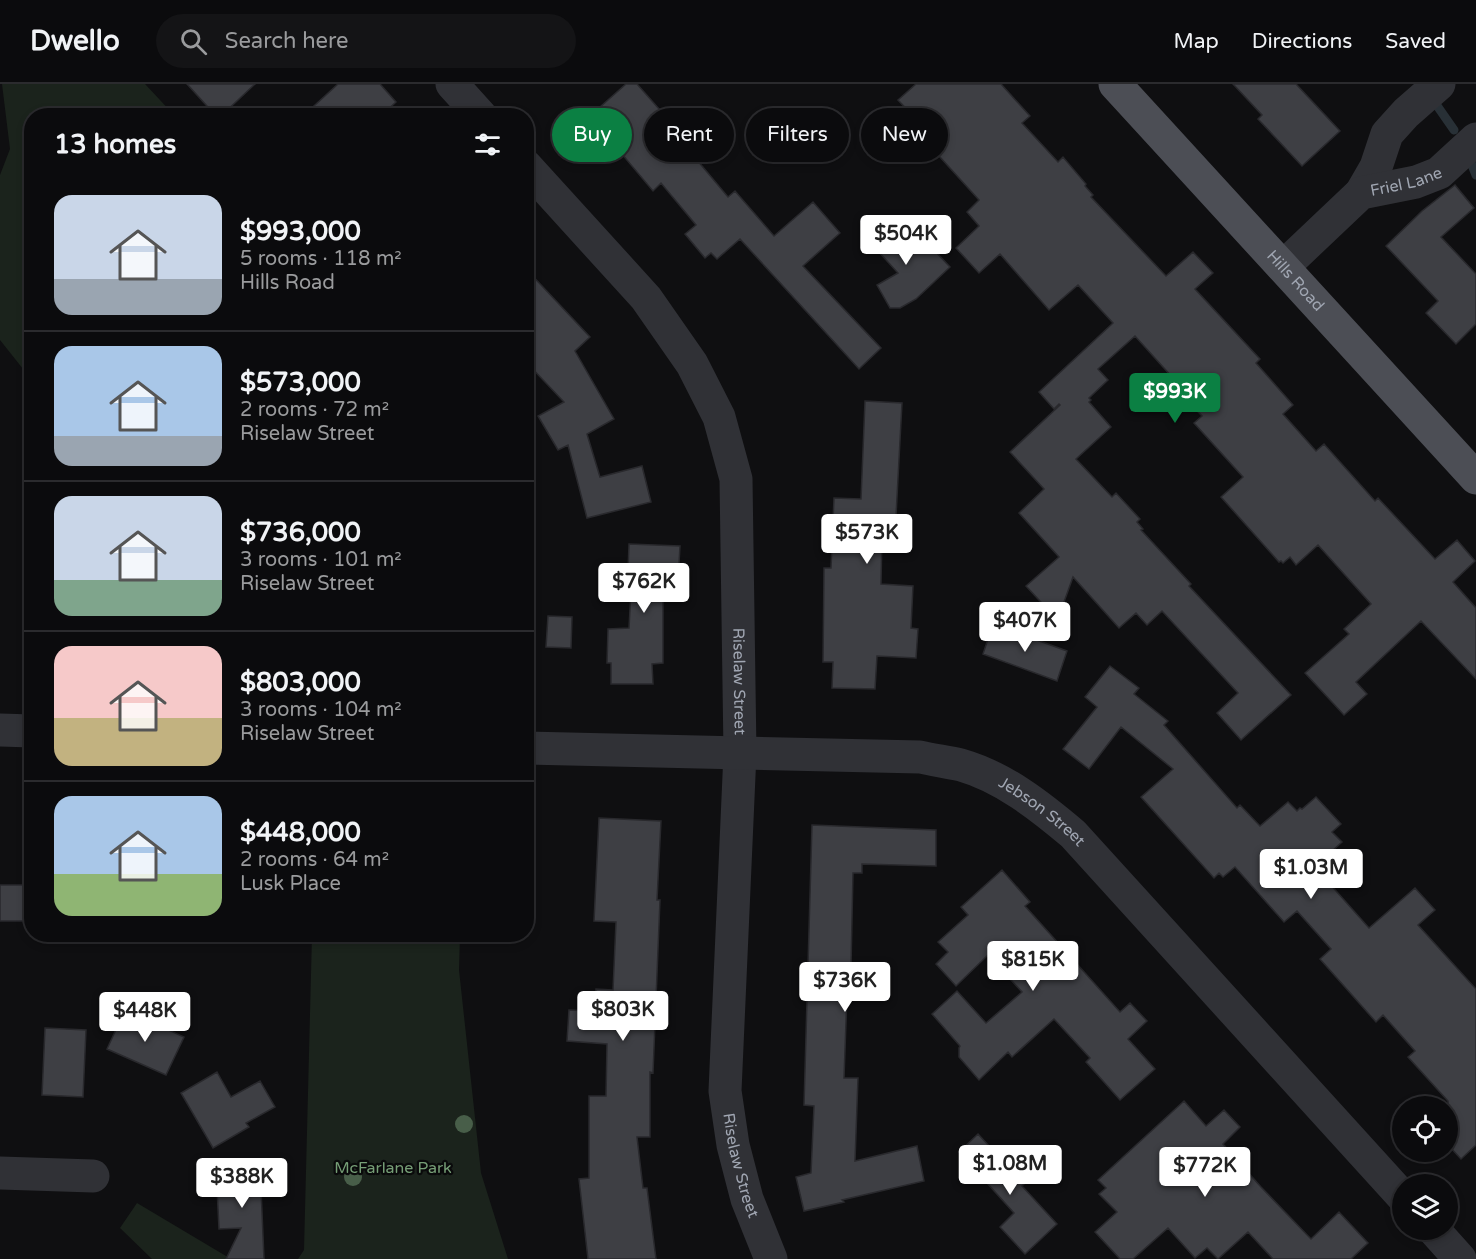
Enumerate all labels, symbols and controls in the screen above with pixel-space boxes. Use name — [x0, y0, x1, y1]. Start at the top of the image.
search box — [156, 14, 576, 68]
text: Dwello — [30, 24, 120, 58]
icon: search — [177, 25, 210, 58]
text: Search here — [225, 28, 349, 54]
text: Map — [1173, 29, 1219, 54]
text: Directions — [1252, 29, 1352, 54]
text: Saved — [1385, 29, 1446, 54]
chip: Buy — [552, 108, 632, 162]
chip: Rent — [644, 108, 734, 162]
chip: Filters — [746, 108, 849, 162]
chip: New — [861, 108, 948, 162]
icon: filters — [471, 128, 504, 161]
text: 13 homes — [54, 129, 176, 160]
street label: Friel Lane — [1368, 163, 1445, 201]
pin: $504K — [864, 215, 948, 266]
text: $993,000 — [240, 216, 361, 247]
icon: home — [102, 219, 174, 291]
text: $504K — [874, 222, 938, 246]
street label: Hills Road — [1262, 246, 1328, 316]
text: 5 rooms · 118 m² — [240, 247, 402, 271]
text: Hills Road — [240, 271, 335, 295]
text: $573,000 — [240, 367, 361, 398]
icon: home — [102, 370, 174, 442]
pin: $993K — [1133, 373, 1217, 424]
text: $993K — [1143, 380, 1207, 404]
text: 2 rooms · 72 m² — [240, 398, 389, 422]
text: Riselaw Street — [240, 422, 374, 446]
pin: $573K — [825, 514, 909, 565]
text: $736,000 — [240, 517, 361, 548]
icon: home — [102, 520, 174, 592]
text: $573K — [835, 521, 899, 545]
text: 3 rooms · 101 m² — [240, 548, 402, 572]
pin: $762K — [602, 563, 686, 614]
text: $762K — [612, 570, 676, 594]
text: Riselaw Street — [240, 572, 374, 596]
pin: $407K — [983, 602, 1067, 653]
text: $407K — [993, 609, 1057, 633]
street label: Riselaw Street — [728, 627, 750, 735]
text: $803,000 — [240, 667, 361, 698]
icon: home — [102, 670, 174, 742]
text: 3 rooms · 104 m² — [240, 698, 402, 722]
text: Riselaw Street — [240, 722, 374, 746]
street label: Jebson Street — [995, 772, 1089, 851]
text: $448,000 — [240, 817, 361, 848]
icon: home — [102, 820, 174, 892]
text: 2 rooms · 64 m² — [240, 848, 389, 872]
pin: $1.03M — [1262, 849, 1360, 900]
text: $1.03M — [1274, 856, 1348, 880]
text: Lusk Place — [240, 872, 341, 896]
pin: $815K — [991, 941, 1075, 992]
text: $815K — [1001, 948, 1065, 972]
pin: $736K — [803, 962, 887, 1013]
text: $736K — [813, 969, 877, 993]
pin: $803K — [581, 991, 665, 1042]
pin: $448K — [103, 992, 187, 1043]
text: $803K — [591, 998, 655, 1022]
text: $448K — [113, 999, 177, 1023]
map controls — [1392, 1096, 1458, 1240]
button: locate — [1392, 1096, 1458, 1162]
street label: Riselaw Street — [718, 1112, 764, 1221]
pin: $1.08M — [961, 1145, 1059, 1196]
pin: $772K — [1163, 1147, 1247, 1198]
text: $1.08M — [973, 1152, 1047, 1176]
text: $772K — [1173, 1154, 1237, 1178]
pin: $388K — [200, 1158, 284, 1209]
park label: McFarlane Park — [334, 1158, 452, 1178]
text: $388K — [210, 1165, 274, 1189]
button: layers — [1392, 1174, 1458, 1240]

